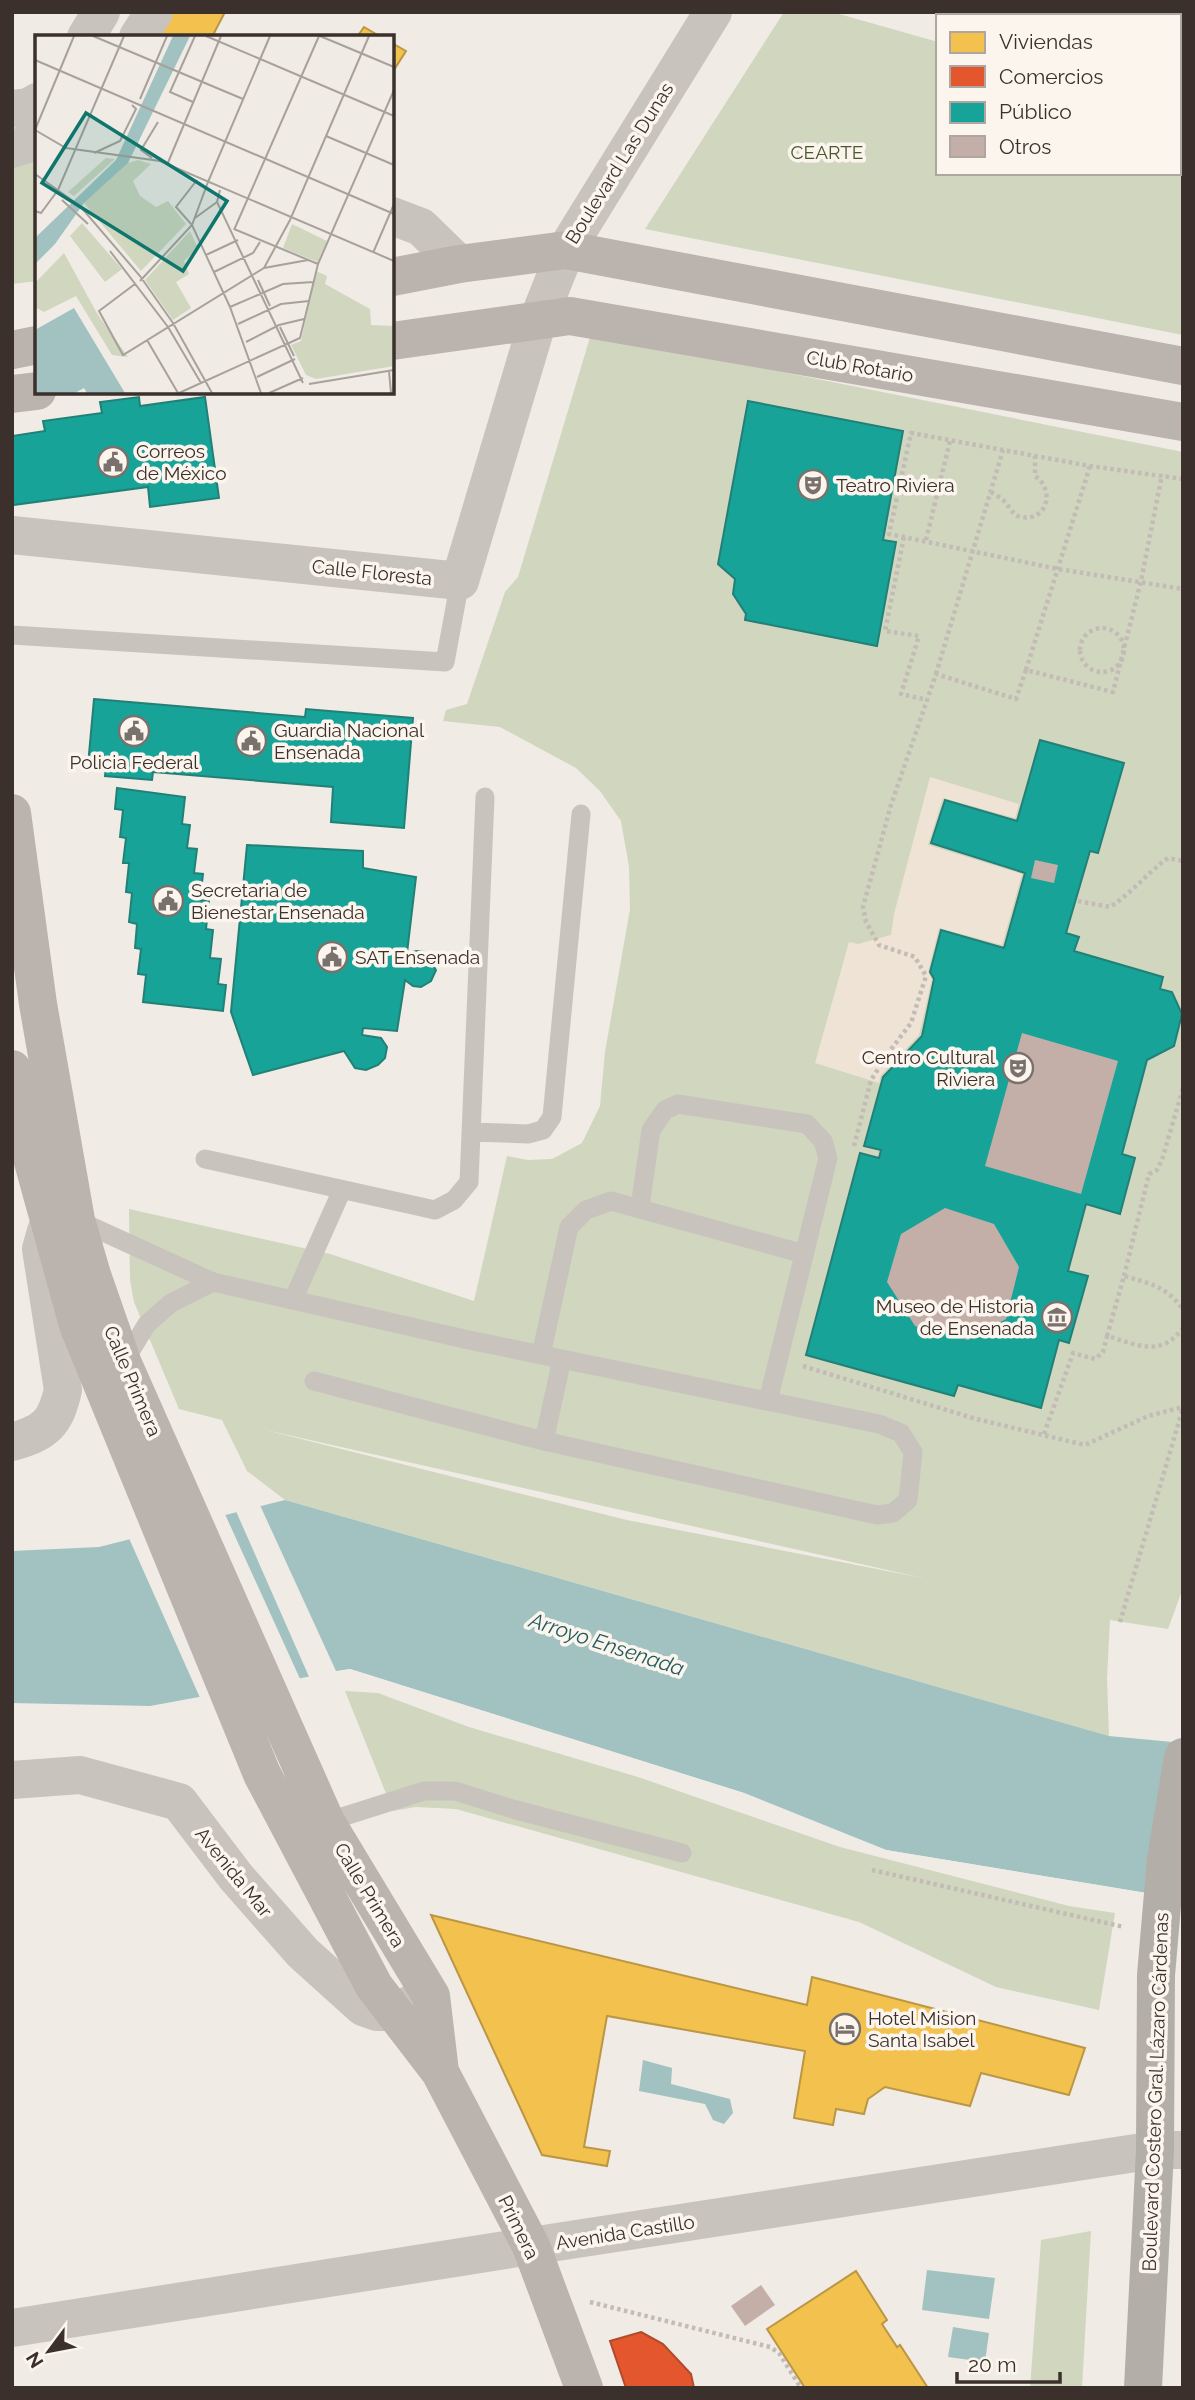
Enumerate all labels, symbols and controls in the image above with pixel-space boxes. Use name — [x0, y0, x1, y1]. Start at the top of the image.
legend — [936, 14, 1181, 175]
text: Viviendas — [999, 29, 1093, 54]
inset map — [35, 35, 394, 394]
text: Comercios — [999, 64, 1103, 89]
street label: Boulevard Las Dunas — [561, 78, 677, 248]
text: Público — [999, 99, 1072, 124]
text: Otros — [999, 134, 1051, 159]
park label: CEARTE — [791, 141, 863, 163]
street label: Club Rotario — [805, 346, 915, 386]
place label: Correos de México — [136, 440, 226, 484]
public building icon: Correos de México — [96, 445, 130, 479]
theatre icon: Teatro Riviera — [796, 468, 830, 502]
place label: Teatro Riviera — [836, 474, 955, 496]
street label: Calle Floresta — [311, 555, 433, 589]
public building icon: Policia Federal — [117, 714, 151, 748]
place label: Guardia Nacional Ensenada — [274, 719, 425, 763]
public building icon: Guardia Nacional Ensenada — [234, 724, 268, 758]
place label: Policia Federal — [70, 751, 199, 773]
place label: Secretaria de Bienestar Ensenada — [191, 879, 365, 923]
public building icon: Secretaria de Bienestar Ensenada — [151, 884, 185, 918]
public building icon: SAT Ensenada — [315, 940, 349, 974]
place label: SAT Ensenada — [355, 946, 480, 968]
place label: Centro Cultural Riviera — [862, 1046, 996, 1090]
theatre icon: Centro Cultural Riviera — [1001, 1051, 1035, 1085]
place label: Museo de Historia de Ensenada — [876, 1295, 1034, 1339]
museum icon: Museo de Historia de Ensenada — [1040, 1300, 1074, 1334]
street label: Calle Primera — [100, 1322, 166, 1440]
water label: Arroyo Ensenada — [526, 1607, 687, 1681]
street label: Avenida Mar — [191, 1823, 277, 1922]
street label: Calle Primera — [330, 1839, 410, 1951]
street label: Boulevard Costero Gral. Lázaro Cárdenas — [1138, 1912, 1172, 2272]
place label: Hotel Mision Santa Isabel — [868, 2007, 976, 2051]
hotel icon: Hotel Mision Santa Isabel — [828, 2012, 862, 2046]
street label: Primera — [494, 2192, 544, 2262]
street label: Avenida Castillo — [554, 2210, 696, 2254]
north arrow — [14, 2316, 84, 2386]
scale bar — [957, 2340, 1060, 2384]
text: N — [21, 2348, 48, 2372]
text: 20 m — [968, 2352, 1016, 2377]

